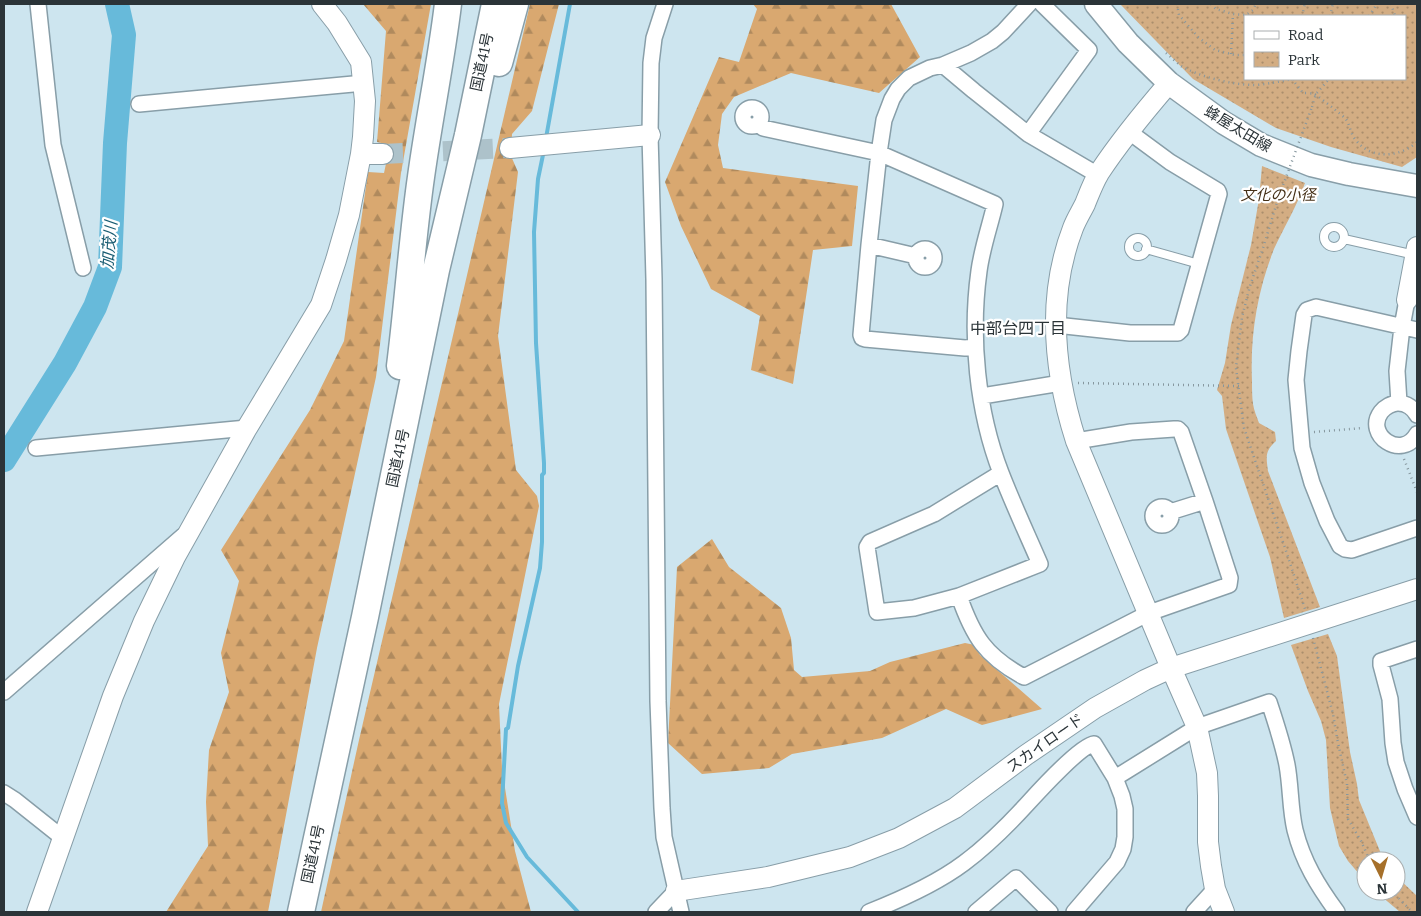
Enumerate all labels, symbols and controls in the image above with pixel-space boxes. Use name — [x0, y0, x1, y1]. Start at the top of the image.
legend — [1244, 15, 1406, 80]
text: Road — [1288, 26, 1323, 44]
street label: 国道41号 — [467, 31, 497, 93]
text: Park — [1288, 51, 1320, 69]
street label: 蜂屋太田線 — [1201, 102, 1275, 156]
park label: 文化の小径 — [1240, 186, 1317, 204]
water label: 加茂川 — [97, 218, 121, 270]
district label: 中部台四丁目 — [970, 319, 1066, 338]
street label: 国道41号 — [383, 427, 413, 489]
street label: スカイロード — [1003, 710, 1087, 776]
street label: 国道41号 — [298, 823, 328, 885]
north arrow — [1356, 851, 1406, 901]
text: N — [1376, 880, 1388, 897]

